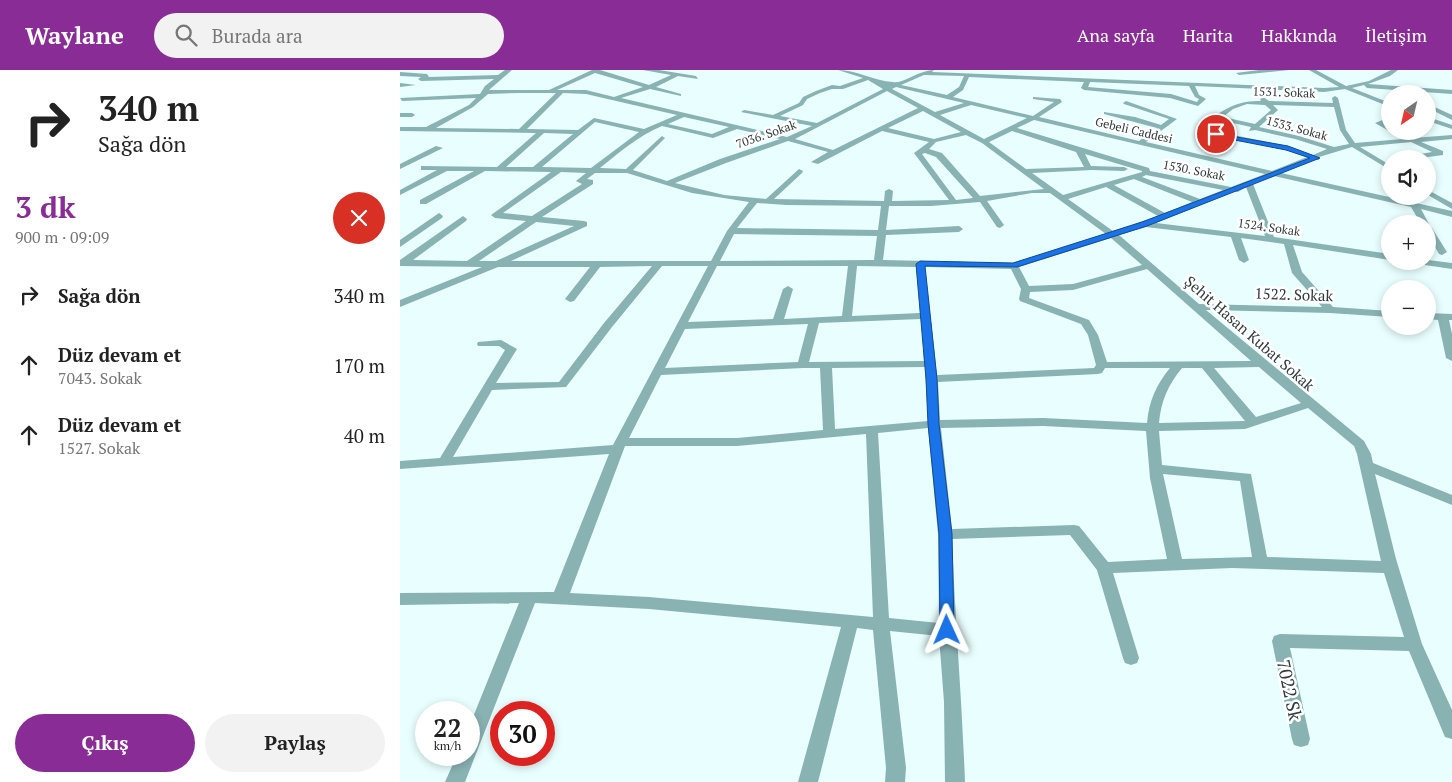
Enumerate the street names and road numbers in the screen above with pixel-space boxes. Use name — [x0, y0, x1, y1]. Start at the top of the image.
street label: 1531. Sokak — [1252, 83, 1316, 101]
street label: 1533. Sokak — [1265, 113, 1330, 144]
street label: Gebeli Caddesi — [1094, 114, 1175, 146]
street label: 7036. Sokak — [734, 116, 799, 151]
street label: 1530. Sokak — [1162, 157, 1227, 184]
street label: 1524. Sokak — [1237, 215, 1302, 239]
street label: Şehit Hasan Kubat Sokak — [1181, 271, 1319, 395]
street label: 1522. Sokak — [1254, 283, 1334, 305]
street label: 7022 Sk — [1272, 657, 1308, 723]

